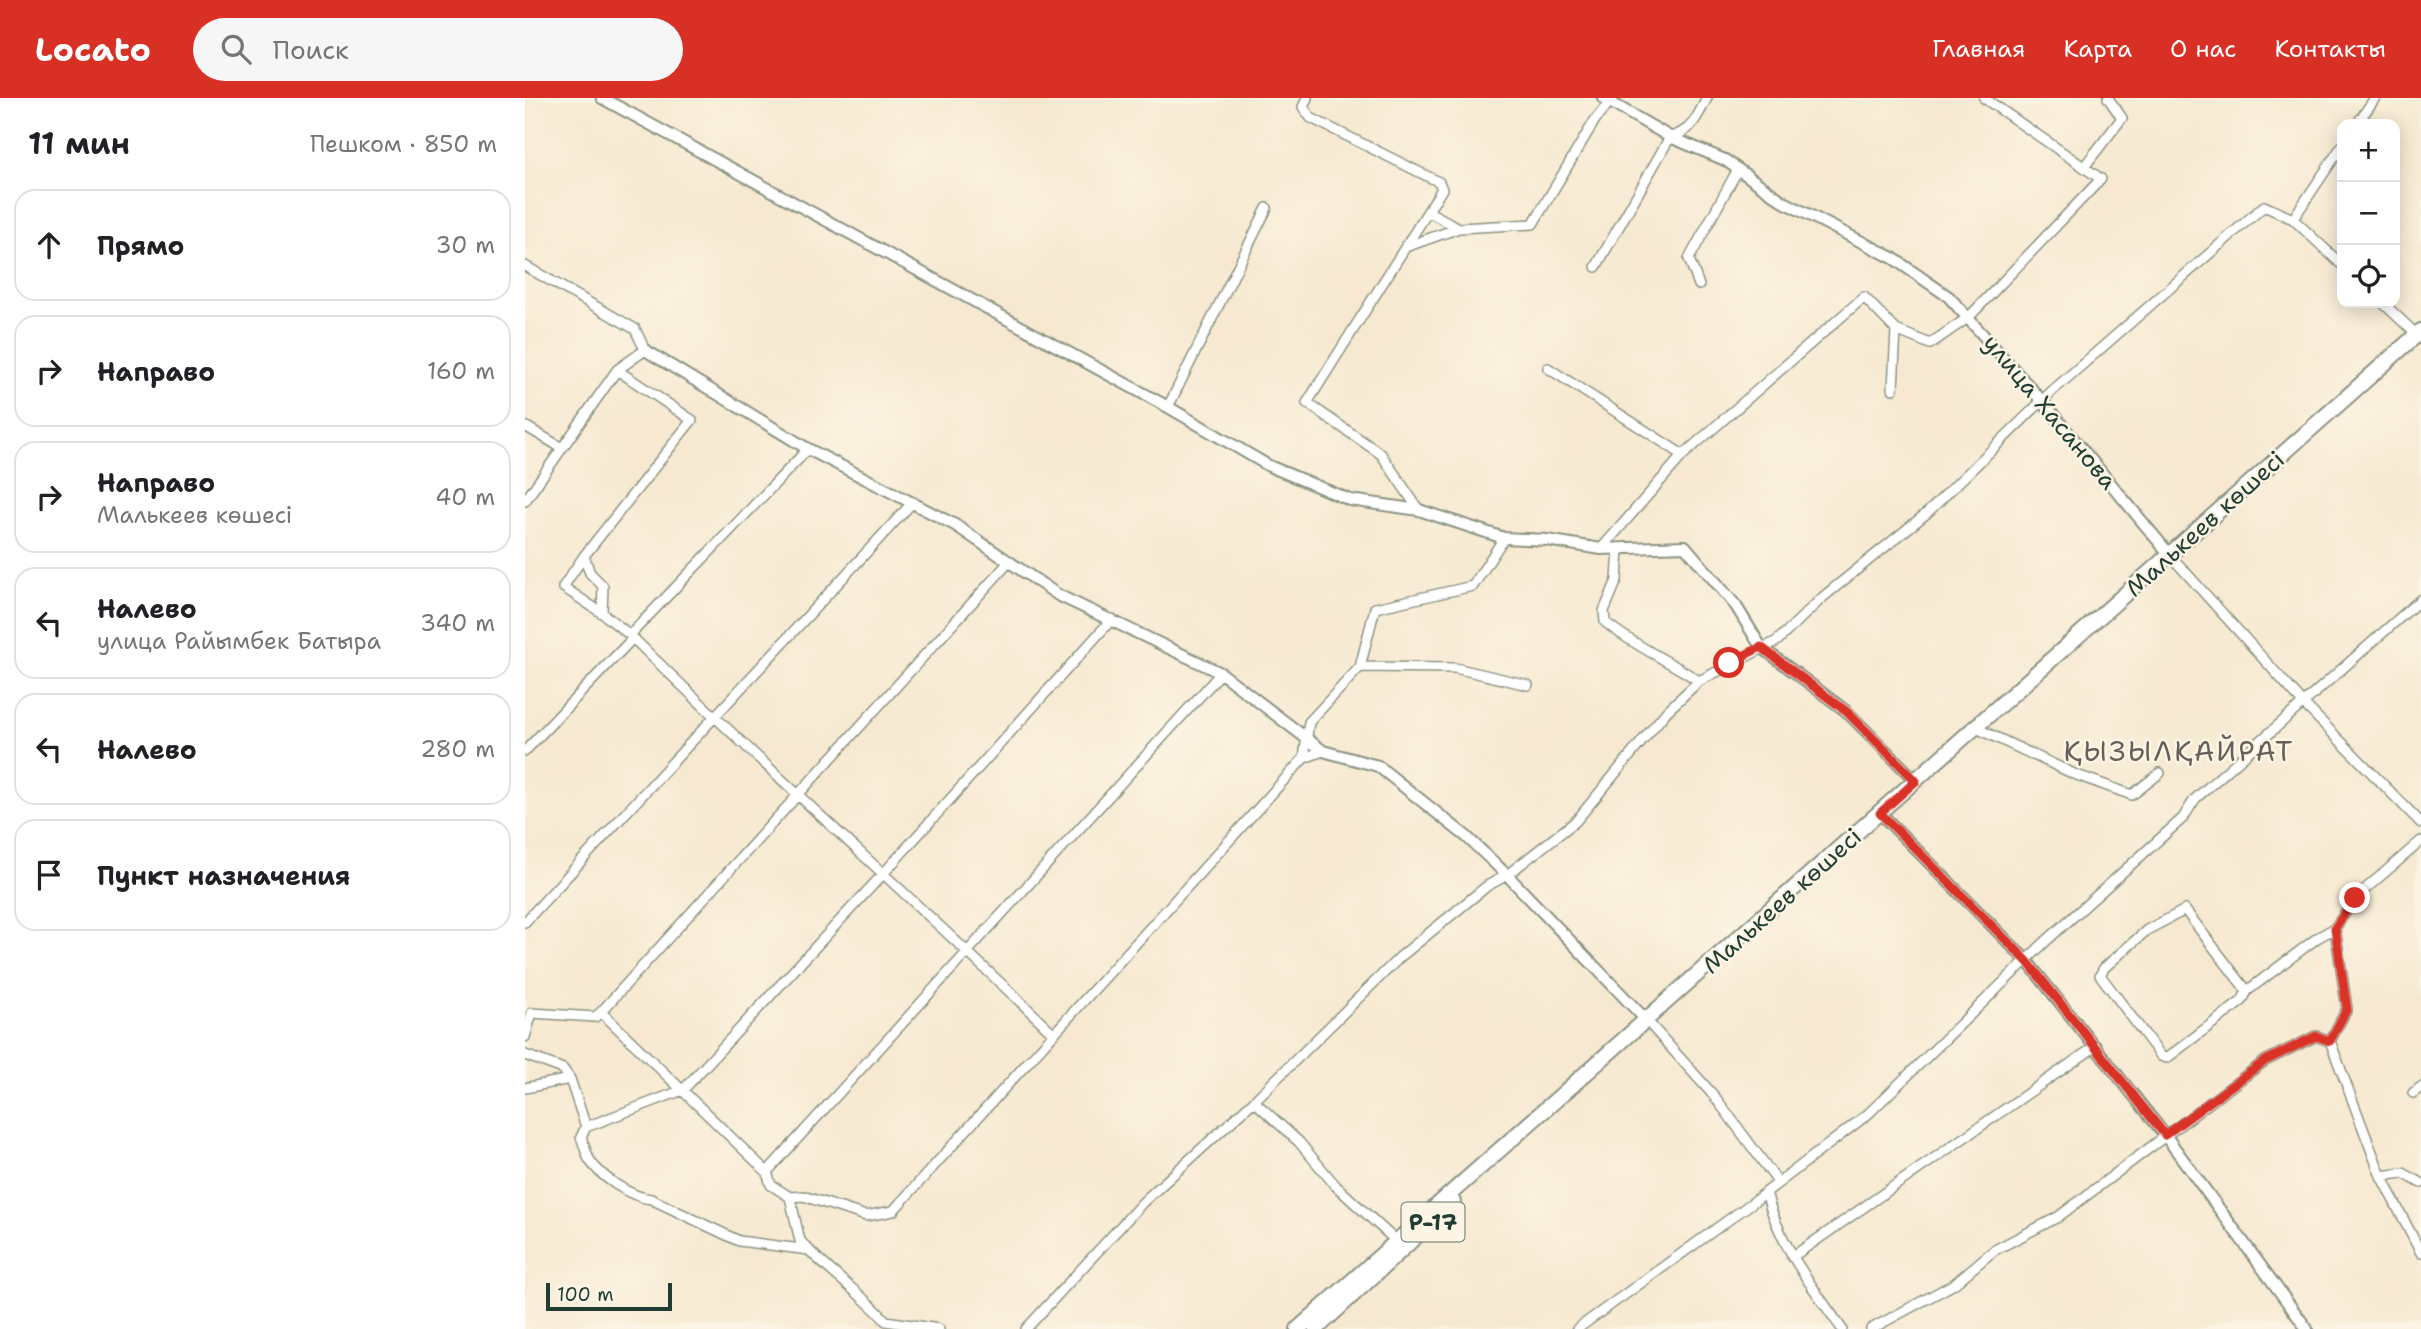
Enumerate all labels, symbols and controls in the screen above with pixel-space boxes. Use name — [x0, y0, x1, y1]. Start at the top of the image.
search box — [193, 18, 683, 81]
text: Locato — [35, 27, 151, 72]
icon: search — [217, 30, 255, 68]
text: Поиск — [273, 32, 349, 67]
text: Главная — [1932, 33, 2025, 65]
text: Карта — [2063, 33, 2132, 65]
text: О нас — [2170, 33, 2236, 65]
text: Контакты — [2274, 33, 2386, 65]
map controls — [2337, 119, 2400, 308]
button: + — [2337, 119, 2400, 182]
text: 11 мин — [28, 123, 130, 164]
text: Пешком · 850 m — [310, 129, 497, 159]
button: − — [2337, 182, 2400, 245]
icon: ahead — [30, 226, 68, 264]
text: Прямо — [97, 228, 185, 263]
text: 30 m — [436, 230, 495, 260]
button: locate — [2337, 245, 2400, 308]
street label: улица Хасанова — [1976, 328, 2124, 496]
icon: right — [30, 352, 68, 390]
text: Направо — [97, 354, 215, 389]
text: 160 m — [427, 356, 495, 386]
street label: Малькеев көшесі — [2119, 444, 2291, 604]
text: Направо — [97, 465, 215, 500]
icon: right — [30, 478, 68, 516]
text: 40 m — [435, 482, 495, 512]
text: Малькеев көшесі — [97, 500, 292, 530]
text: Налево — [97, 591, 197, 626]
icon: left — [30, 604, 68, 642]
text: 340 m — [420, 608, 495, 638]
text: улица Райымбек Батыра — [97, 626, 381, 656]
route start — [1713, 647, 1744, 678]
icon: left — [30, 730, 68, 768]
text: Налево — [97, 732, 197, 767]
district label: ҚЫЗЫЛҚАЙРАТ — [2063, 732, 2295, 770]
text: 280 m — [420, 734, 495, 764]
street label: Малькеев көшесі — [1696, 821, 1868, 981]
icon: arrive — [30, 856, 68, 894]
text: Пункт назначения — [97, 858, 350, 893]
route end — [2339, 882, 2370, 913]
road number: P-17 — [1401, 1203, 1465, 1242]
scale bar — [546, 1280, 672, 1312]
text: 100 m — [557, 1282, 614, 1307]

